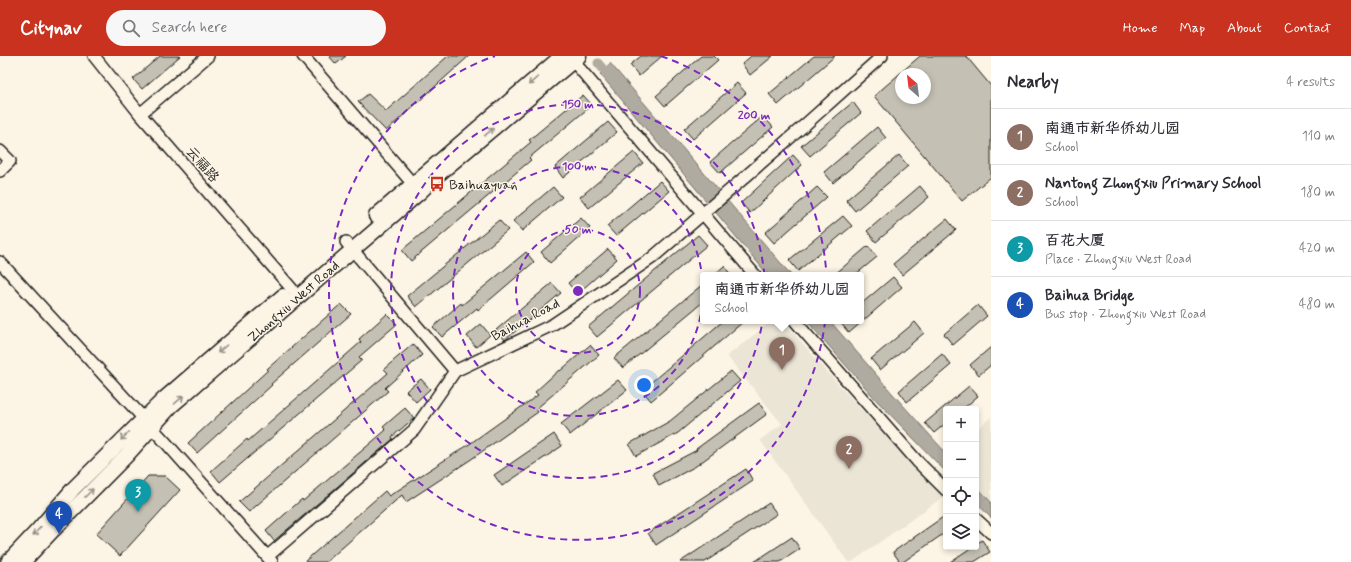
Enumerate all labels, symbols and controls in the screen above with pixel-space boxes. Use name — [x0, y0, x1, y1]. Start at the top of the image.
search box — [106, 10, 386, 46]
text: Citynav — [20, 16, 82, 41]
icon: search — [120, 17, 142, 39]
text: Search here — [152, 18, 227, 38]
text: Home — [1123, 19, 1157, 37]
text: Map — [1179, 19, 1205, 37]
text: About — [1227, 19, 1262, 37]
text: Contact — [1284, 19, 1331, 37]
north arrow — [895, 68, 931, 104]
text: Nearby — [1007, 71, 1059, 93]
text: 4 results — [1286, 74, 1335, 91]
one-way arrow — [527, 77, 538, 86]
text: 150 m — [562, 97, 594, 113]
text: 200 m — [738, 108, 771, 124]
text: 南通市新华侨幼儿园 — [1045, 119, 1180, 139]
one-way arrow — [484, 128, 494, 137]
text: 1 — [1017, 128, 1023, 145]
text: 110 m — [1302, 128, 1335, 145]
text: School — [1045, 139, 1079, 156]
street label: 云福路 — [182, 143, 223, 186]
text: 100 m — [562, 159, 595, 175]
text: Nantong Zhongxiu Primary School — [1045, 174, 1261, 194]
bus stop icon: Baihuayuan — [428, 175, 446, 193]
place label: Baihuayuan — [449, 176, 518, 194]
text: 2 — [1017, 184, 1023, 201]
text: 180 m — [1300, 184, 1335, 201]
text: School — [1045, 194, 1079, 211]
text: 50 m — [565, 222, 592, 238]
text: 百花大厦 — [1045, 231, 1105, 251]
text: 3 — [1017, 240, 1023, 257]
text: 420 m — [1299, 240, 1335, 257]
text: Place · Zhongxiu West Road — [1045, 251, 1192, 268]
street label: Zhongxiu West Road — [244, 257, 345, 348]
popup — [700, 272, 864, 324]
text: 南通市新华侨幼儿园 — [714, 280, 850, 300]
centre of rings — [571, 284, 585, 298]
text: Baihua Bridge — [1045, 286, 1134, 306]
street label: Baihua Road — [488, 294, 563, 345]
text: 4 — [1016, 296, 1024, 313]
text: 480 m — [1299, 296, 1335, 313]
text: School — [714, 300, 748, 317]
text: Bus stop · Zhongxiu West Road — [1045, 306, 1206, 323]
pin: 1 — [769, 337, 795, 370]
one-way arrow — [217, 344, 227, 353]
your location — [634, 375, 654, 395]
one-way arrow — [173, 395, 184, 404]
map controls — [943, 406, 979, 550]
button: + — [943, 406, 979, 442]
one-way arrow — [120, 431, 130, 441]
pin: 2 — [836, 436, 862, 469]
button: − — [943, 442, 979, 478]
button: locate — [943, 478, 979, 514]
pin: 3 — [125, 479, 151, 512]
one-way arrow — [84, 488, 94, 498]
pin: 4 — [46, 501, 72, 534]
button: layers — [943, 514, 979, 550]
one-way arrow — [32, 526, 42, 536]

